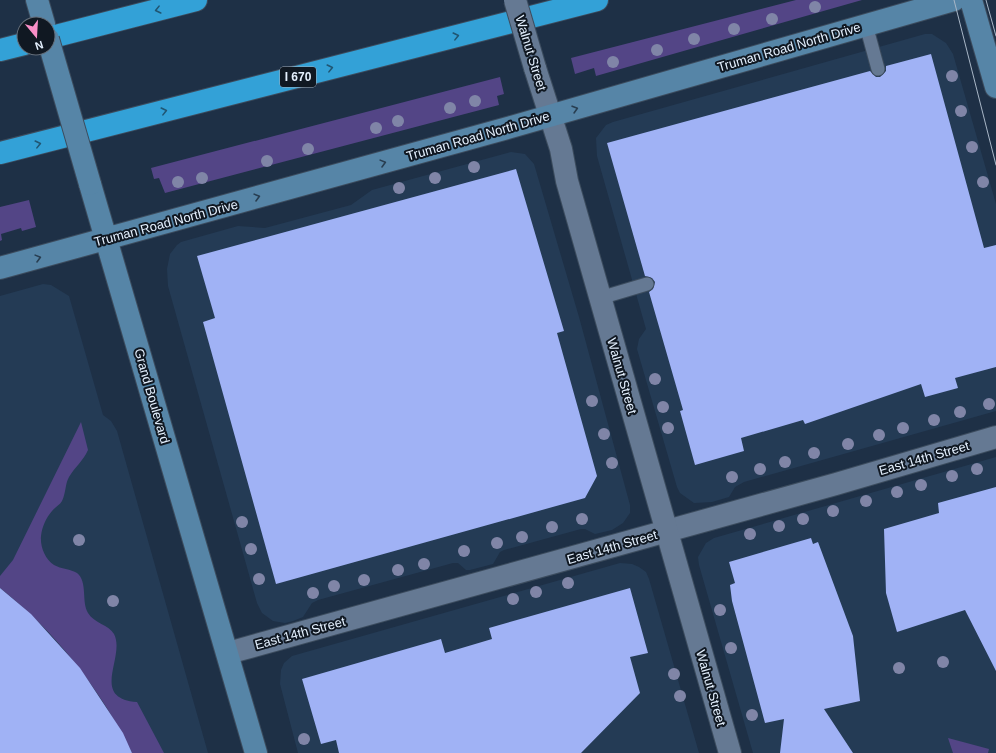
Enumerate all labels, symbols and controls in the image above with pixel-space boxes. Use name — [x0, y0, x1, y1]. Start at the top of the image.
one-way arrow — [155, 5, 162, 13]
street label: Walnut Street — [512, 13, 550, 93]
north arrow — [16, 16, 56, 56]
street label: Truman Road North Drive — [716, 19, 862, 75]
one-way arrow — [452, 32, 459, 41]
text: N — [33, 39, 45, 52]
one-way arrow — [327, 65, 333, 73]
road number: I 670 — [280, 67, 316, 87]
one-way arrow — [571, 105, 578, 114]
one-way arrow — [160, 108, 167, 116]
street label: Truman Road North Drive — [405, 108, 551, 164]
one-way arrow — [35, 140, 41, 148]
one-way arrow — [379, 159, 386, 168]
one-way arrow — [254, 194, 261, 202]
street label: Truman Road North Drive — [92, 197, 240, 249]
one-way arrow — [34, 254, 41, 263]
street label: Walnut Street — [604, 336, 640, 416]
street label: Grand Boulevard — [131, 347, 173, 445]
street label: East 14th Street — [877, 438, 971, 478]
street label: East 14th Street — [565, 527, 659, 567]
street label: East 14th Street — [253, 614, 347, 652]
street label: Walnut Street — [693, 648, 729, 728]

